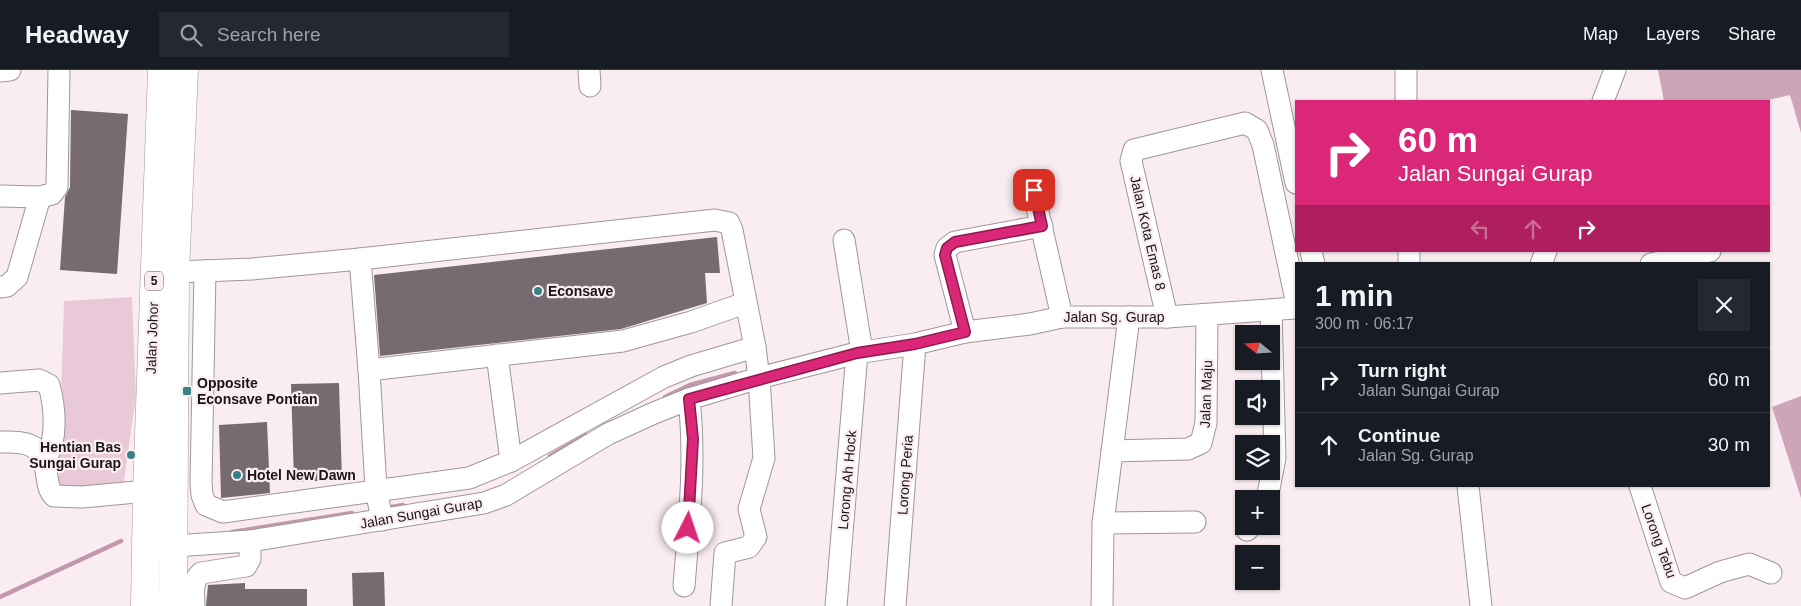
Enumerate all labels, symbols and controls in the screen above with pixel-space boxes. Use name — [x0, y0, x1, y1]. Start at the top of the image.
search box — [159, 12, 509, 57]
text: Headway — [25, 21, 129, 48]
icon: search — [177, 21, 205, 49]
text: Search here — [217, 24, 321, 45]
text: Map — [1583, 24, 1618, 44]
text: Layers — [1646, 24, 1700, 44]
text: Share — [1728, 24, 1776, 44]
icon: right — [1315, 120, 1380, 185]
text: 60 m — [1398, 120, 1478, 159]
text: Jalan Sungai Gurap — [1398, 161, 1592, 186]
pin — [1013, 169, 1055, 211]
street label: Jalan Kota Emas 8 — [1127, 174, 1169, 292]
icon: arrive — [1020, 176, 1048, 204]
icon: left — [1466, 215, 1494, 243]
icon: ahead — [1519, 215, 1547, 243]
icon: right — [1572, 215, 1600, 243]
road number: 5 — [145, 272, 163, 290]
text: 1 min — [1315, 279, 1393, 312]
button: close — [1698, 279, 1750, 331]
place label: Econsave — [548, 283, 614, 299]
marker: Econsave — [532, 285, 544, 297]
street label: Jalan Johor — [143, 301, 161, 374]
street label: Jalan Sg. Gurap — [1063, 309, 1165, 325]
text: 300 m · 06:17 — [1315, 315, 1414, 332]
north arrow — [1235, 325, 1280, 370]
map controls — [1235, 325, 1280, 590]
street label: Jalan Maju — [1197, 360, 1215, 428]
text: Turn right — [1358, 360, 1446, 381]
icon: right — [1315, 366, 1343, 394]
text: 60 m — [1708, 369, 1750, 390]
place label: Opposite Econsave Pontian — [197, 375, 318, 407]
button: sound — [1235, 380, 1280, 425]
text: Jalan Sungai Gurap — [1358, 382, 1499, 399]
marker: Opposite Econsave Pontian — [181, 385, 193, 397]
text: Continue — [1358, 425, 1440, 446]
street label: Lorong Ah Hock — [835, 429, 859, 530]
icon: ahead — [1315, 431, 1343, 459]
street label: Lorong Peria — [894, 434, 916, 516]
text: 30 m — [1708, 434, 1750, 455]
button: layers — [1235, 435, 1280, 480]
place label: Hentian Bas Sungai Gurap — [29, 439, 121, 471]
text: Jalan Sg. Gurap — [1358, 447, 1474, 464]
marker: Hentian Bas Sungai Gurap — [125, 449, 137, 461]
place label: Hotel New Dawn — [247, 467, 356, 483]
marker: Hotel New Dawn — [231, 469, 243, 481]
button: + — [1235, 490, 1280, 535]
street label: Jalan Sungai Gurap — [359, 494, 484, 532]
position arrow — [661, 501, 713, 553]
street label: Lorong Tebu — [1638, 502, 1680, 580]
button: − — [1235, 545, 1280, 590]

